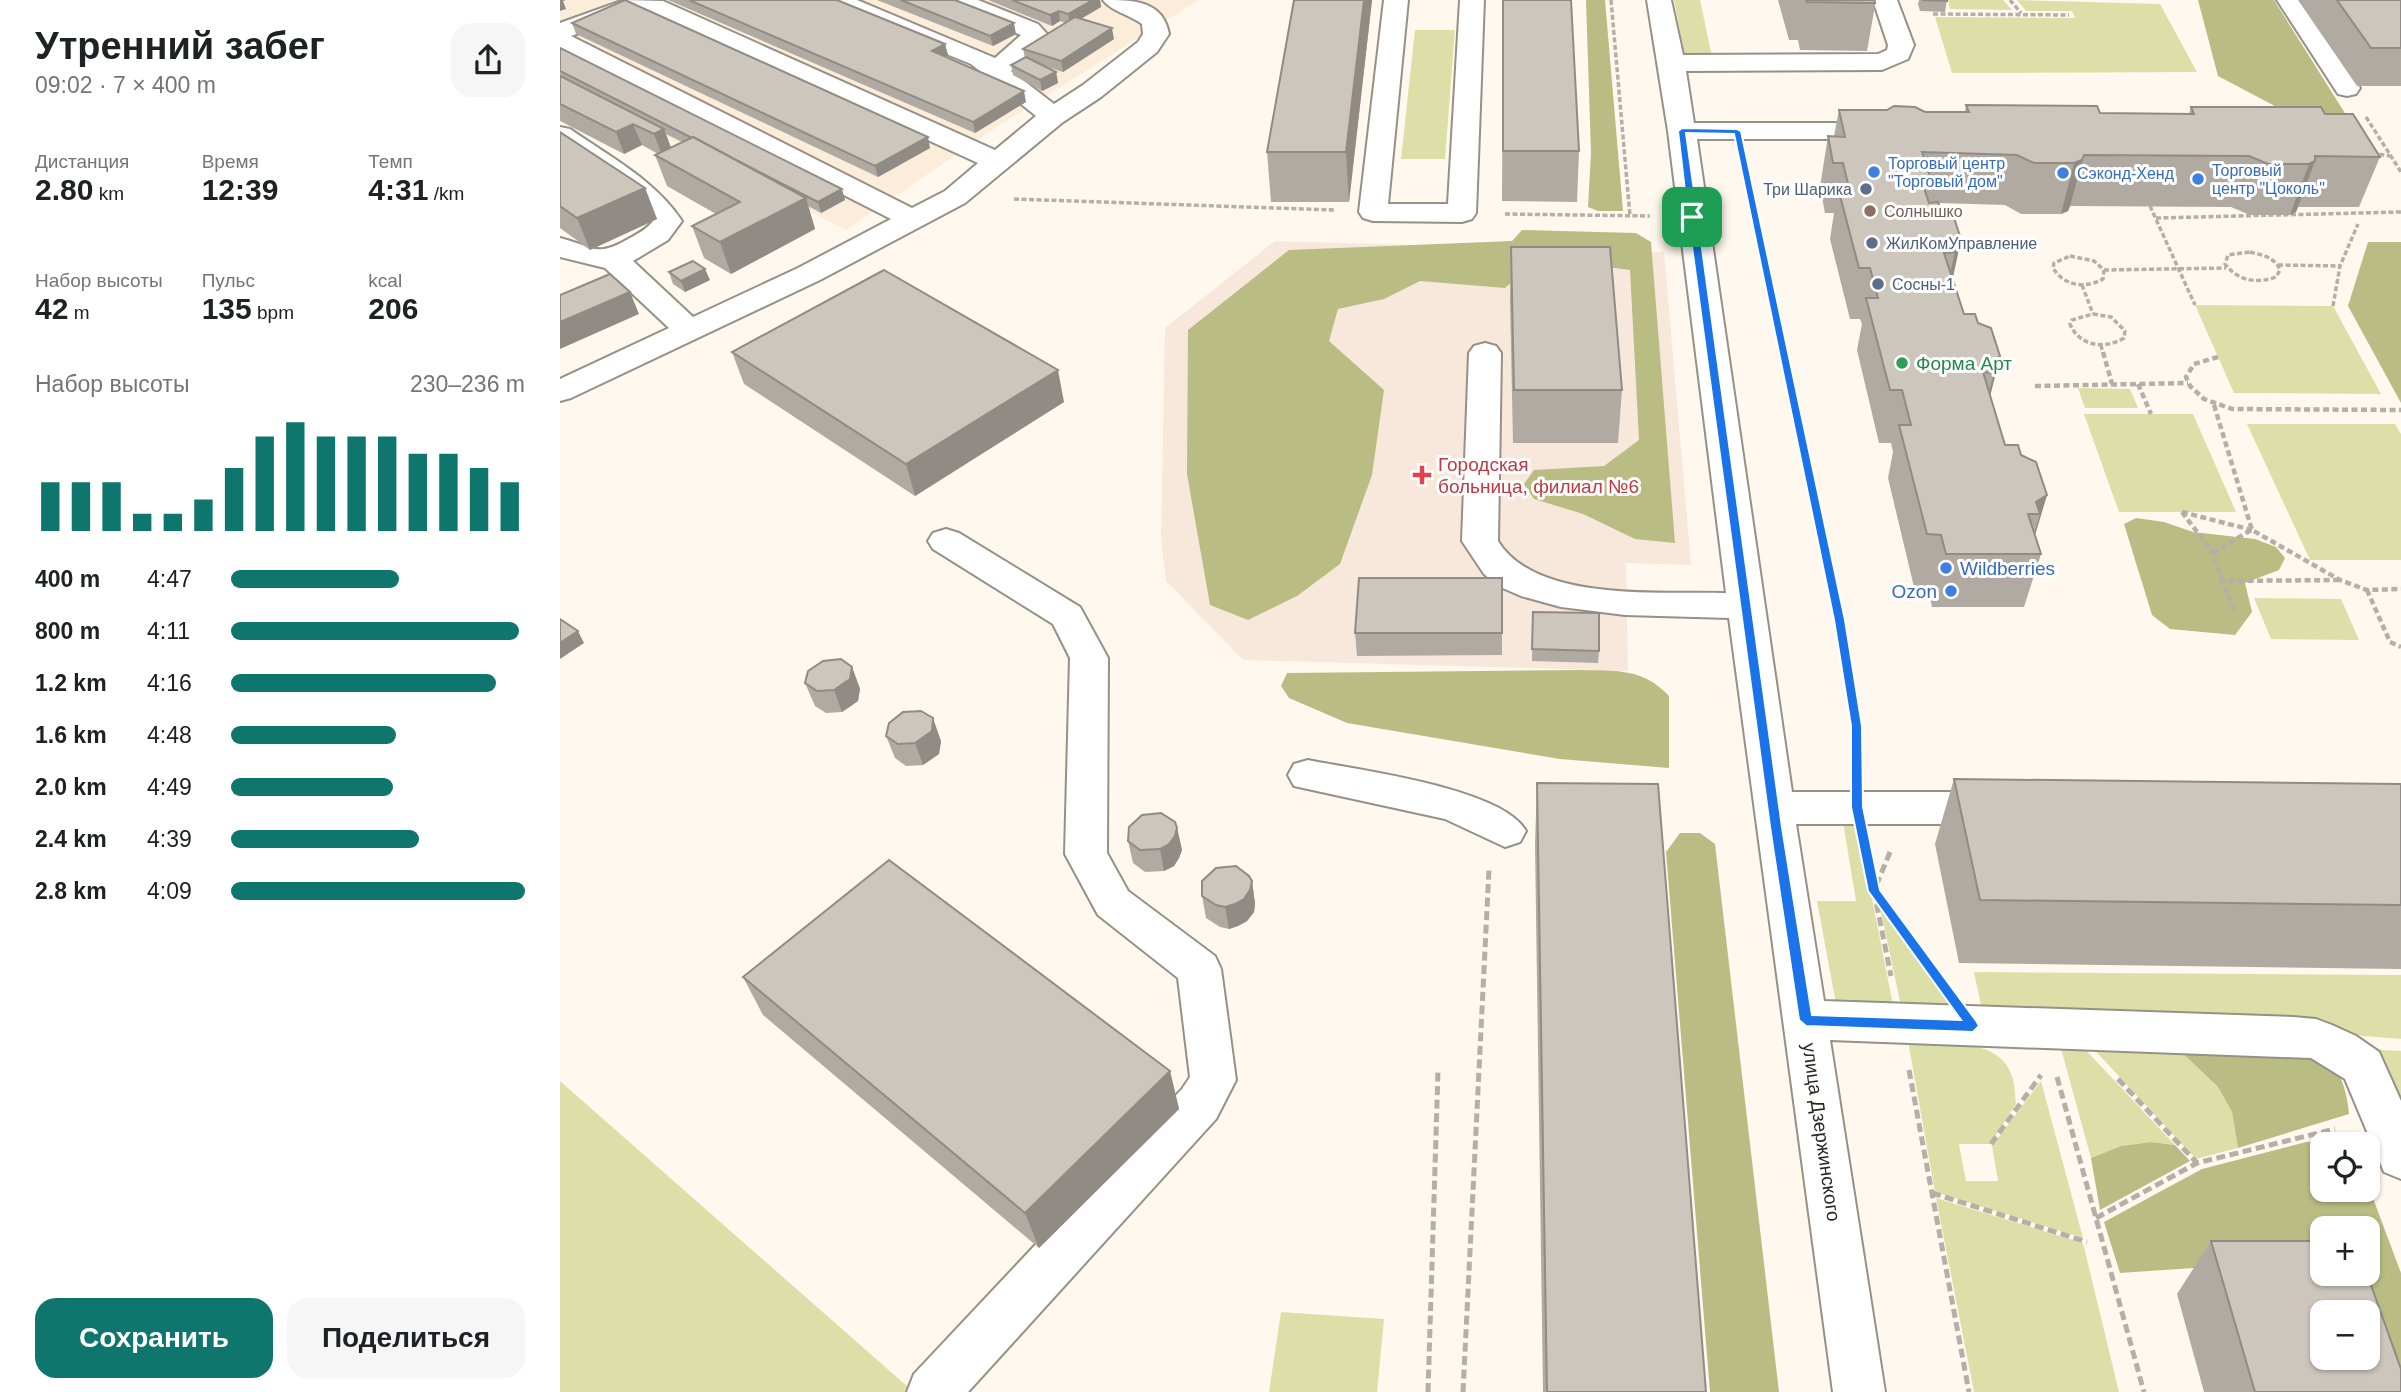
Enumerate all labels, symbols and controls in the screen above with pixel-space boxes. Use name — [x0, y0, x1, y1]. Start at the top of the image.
button: share — [451, 23, 525, 97]
text: Утренний забег — [35, 25, 325, 67]
text: 09:02 · 7 × 400 m — [35, 72, 216, 98]
text: Дистанция — [35, 151, 129, 172]
text: Время — [202, 151, 259, 172]
text: Темп — [368, 151, 413, 172]
place label: Торговый центр "Торговый дом" — [1888, 155, 2005, 190]
place label: Торговый центр "Цоколь" — [2212, 162, 2325, 197]
marker: Торговый центр "Торговый дом" — [1866, 164, 1882, 180]
marker: Сэконд-Хенд — [2055, 165, 2071, 181]
place label: Сэконд-Хенд — [2077, 165, 2175, 182]
marker: Торговый центр "Цоколь" — [2190, 171, 2206, 187]
text: 2.80 — [35, 173, 93, 206]
text: 12:39 — [202, 173, 278, 206]
text: 4:31 — [368, 173, 428, 206]
place label: Три Шарика — [1763, 181, 1852, 198]
marker: Три Шарика — [1858, 181, 1874, 197]
text: km — [93, 183, 124, 204]
text: /km — [428, 183, 464, 204]
pin — [1662, 187, 1722, 247]
icon: arrive — [1673, 198, 1711, 236]
marker: Солнышко — [1862, 203, 1878, 219]
place label: Солнышко — [1884, 203, 1963, 220]
marker: ЖилКомУправление — [1864, 235, 1880, 251]
place label: ЖилКомУправление — [1886, 235, 2037, 252]
text: Набор высоты — [35, 270, 163, 291]
text: Пульс — [202, 270, 255, 291]
text: kcal — [368, 270, 402, 291]
marker: Сосны-1 — [1870, 276, 1886, 292]
place label: Сосны-1 — [1892, 276, 1955, 293]
text: 42 — [35, 292, 68, 325]
text: 135 — [202, 292, 252, 325]
text: 206 — [368, 292, 418, 325]
text: m — [68, 302, 89, 323]
text: bpm — [252, 302, 294, 323]
place label: Форма Арт — [1916, 353, 2012, 374]
marker: Форма Арт — [1894, 355, 1910, 371]
text: Набор высоты — [35, 371, 189, 397]
text: 230–236 m — [410, 371, 525, 397]
place label: Городская больница, филиал №6 — [1438, 454, 1639, 497]
marker: Городская больница, филиал №6 — [1412, 465, 1432, 485]
place label: Wildberries — [1960, 558, 2055, 579]
marker: Wildberries — [1938, 560, 1954, 576]
text: 400 m — [35, 566, 100, 592]
text: 4:47 — [147, 566, 192, 592]
place label: Ozon — [1892, 581, 1937, 602]
marker: Ozon — [1943, 583, 1959, 599]
text: 800 m — [35, 618, 100, 644]
text: 4:11 — [147, 618, 190, 644]
text: 1.2 km — [35, 670, 107, 696]
text: 4:16 — [147, 670, 192, 696]
text: 1.6 km — [35, 722, 107, 748]
text: 4:48 — [147, 722, 192, 748]
text: 2.0 km — [35, 774, 107, 800]
text: 4:49 — [147, 774, 192, 800]
text: 2.4 km — [35, 826, 107, 852]
text: 4:39 — [147, 826, 192, 852]
text: 2.8 km — [35, 878, 107, 904]
text: 4:09 — [147, 878, 192, 904]
street label: улица Дзержинского — [1799, 1041, 1844, 1223]
map controls — [2310, 1132, 2380, 1370]
button: locate — [2310, 1132, 2380, 1202]
button: + — [2310, 1216, 2380, 1286]
button: Сохранить — [35, 1298, 273, 1378]
button: Поделиться — [287, 1298, 525, 1378]
button: − — [2310, 1300, 2380, 1370]

